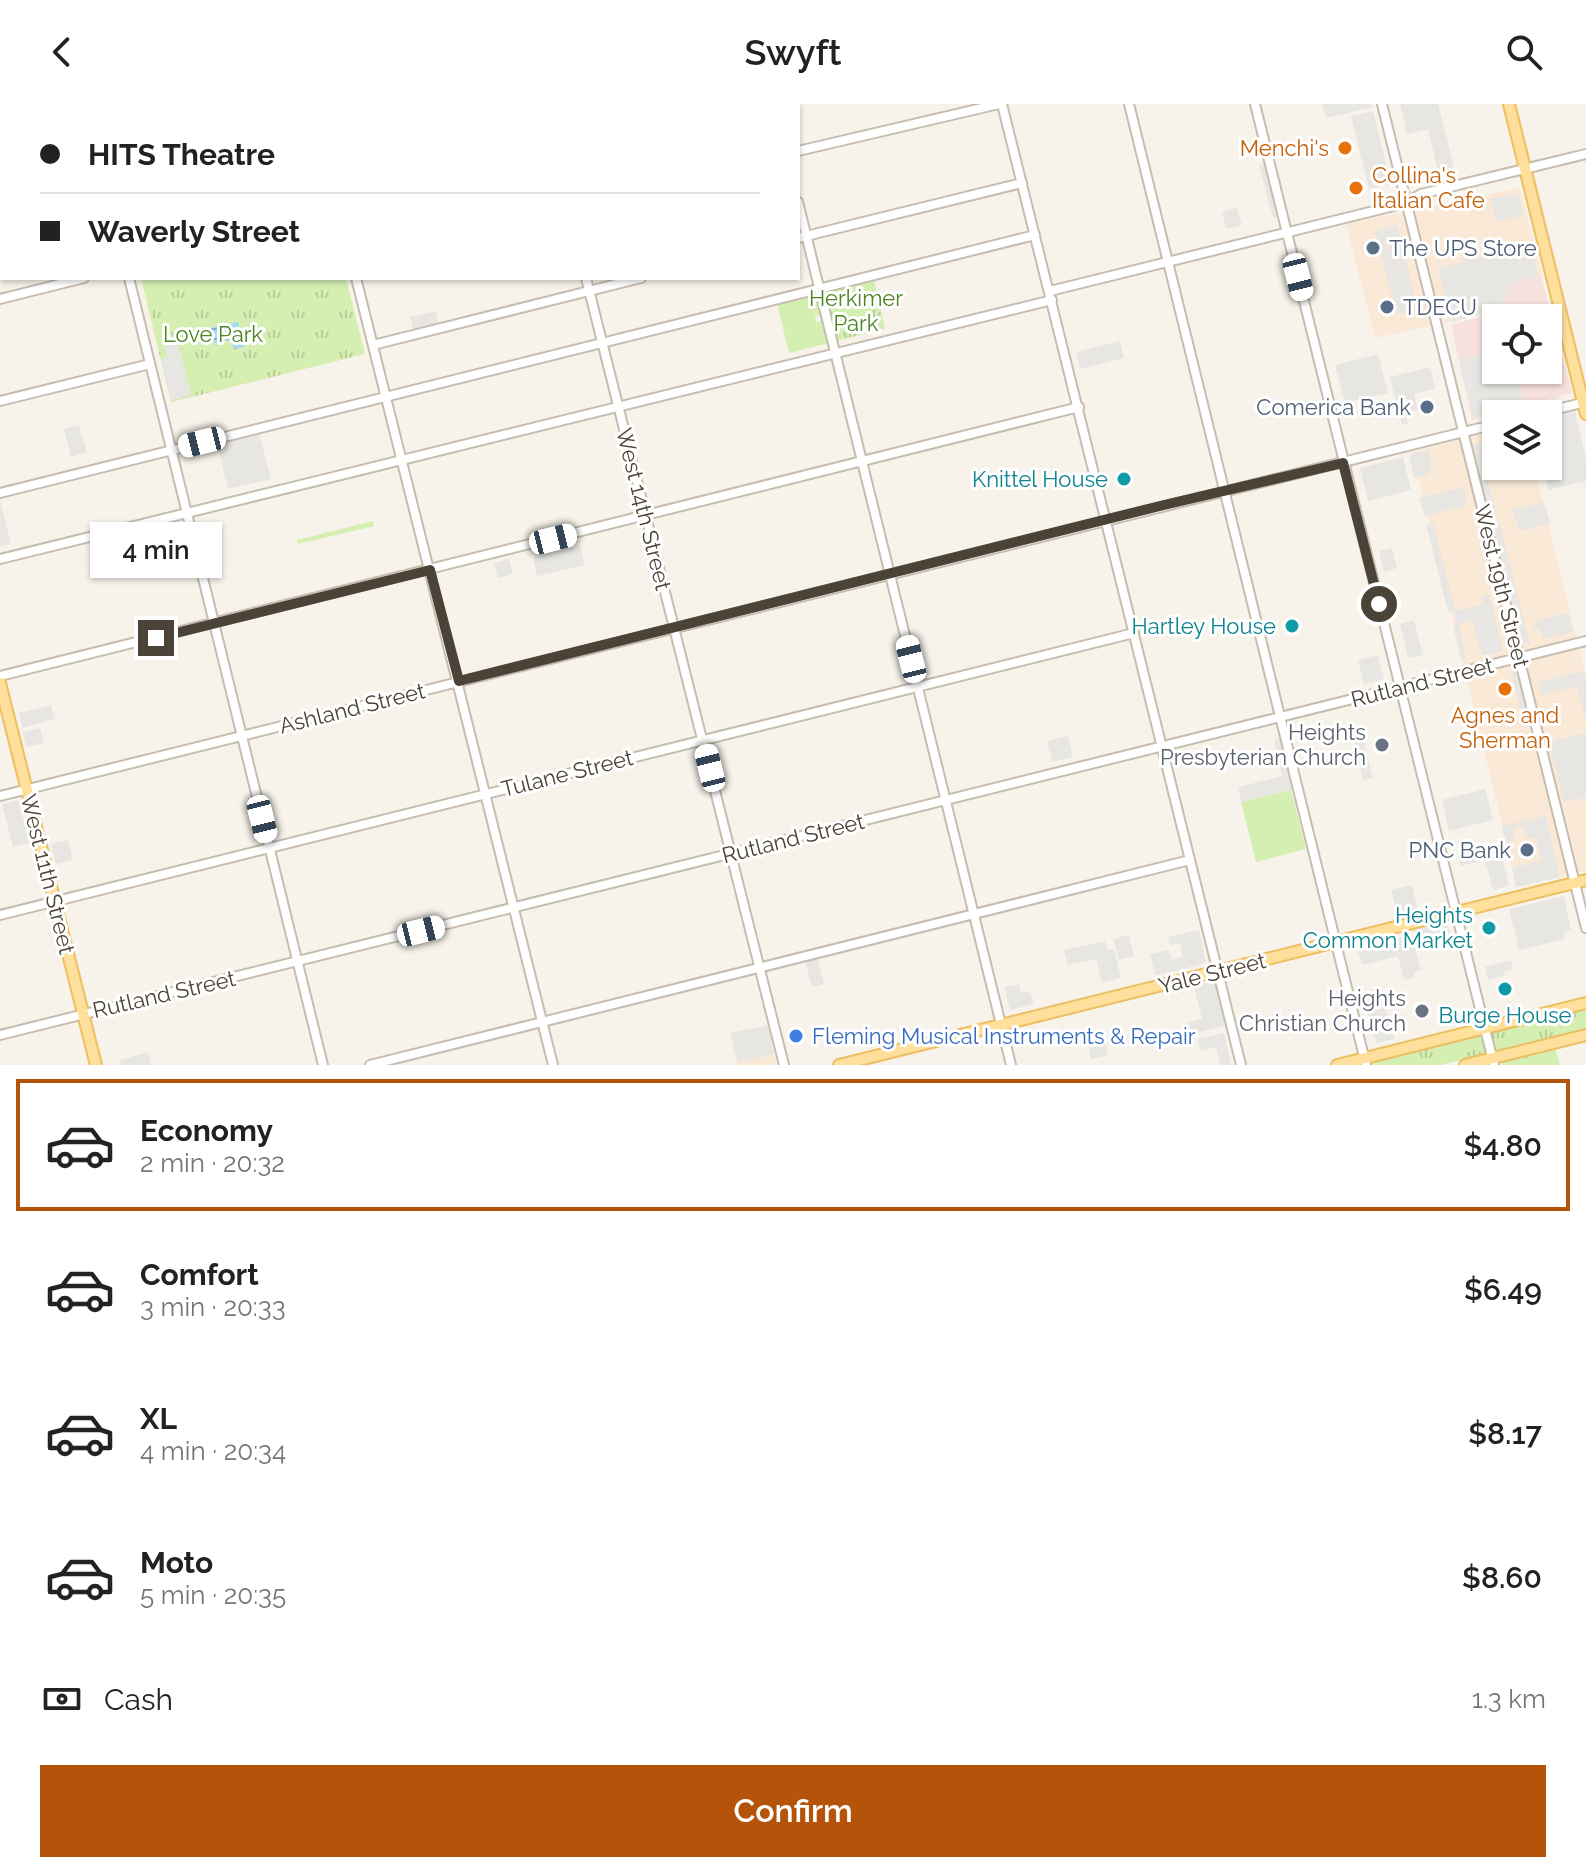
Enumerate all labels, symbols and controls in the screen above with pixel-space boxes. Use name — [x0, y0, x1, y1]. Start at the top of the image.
icon: back — [40, 30, 84, 74]
icon: search — [1502, 30, 1546, 74]
text: Swyft — [745, 31, 841, 73]
place label: Menchi's — [1240, 135, 1329, 161]
text: HITS Theatre — [88, 137, 275, 172]
marker: Menchi's — [1336, 139, 1354, 157]
place label: Collina's Italian Cafe — [1372, 162, 1485, 213]
marker: Collina's Italian Cafe — [1347, 179, 1365, 197]
text: Waverly Street — [88, 214, 300, 249]
place label: The UPS Store — [1389, 235, 1537, 261]
marker: The UPS Store — [1364, 239, 1382, 257]
car — [1281, 251, 1315, 303]
park label: Herkimer Park — [809, 285, 903, 336]
place label: TDECU — [1403, 294, 1477, 320]
marker: TDECU — [1378, 298, 1396, 316]
map controls — [1482, 304, 1562, 480]
button: locate — [1482, 304, 1562, 384]
park label: Love Park — [163, 321, 263, 347]
place label: Comerica Bank — [1256, 394, 1411, 420]
marker: Comerica Bank — [1418, 398, 1436, 416]
button: layers — [1482, 400, 1562, 480]
car — [176, 425, 228, 459]
street label: West 14th Street — [611, 425, 677, 593]
place label: Knittel House — [972, 466, 1108, 492]
marker: Knittel House — [1115, 470, 1133, 488]
street label: West 19th Street — [1469, 502, 1535, 671]
callout: 4 min — [90, 522, 222, 578]
car — [527, 522, 579, 556]
text: 4 min — [122, 535, 190, 565]
route start — [1361, 586, 1397, 622]
place label: Hartley House — [1132, 613, 1276, 639]
marker: Hartley House — [1283, 617, 1301, 635]
route end — [138, 620, 174, 656]
car — [894, 633, 928, 685]
street label: Rutland Street — [1348, 652, 1496, 712]
street label: Ashland Street — [276, 677, 428, 739]
marker: Agnes and Sherman — [1496, 680, 1514, 698]
place label: Agnes and Sherman — [1451, 702, 1559, 753]
place label: Heights Presbyterian Church — [1160, 719, 1366, 770]
marker: Heights Presbyterian Church — [1373, 736, 1391, 754]
car — [693, 742, 727, 794]
street label: Tulane Street — [498, 744, 636, 802]
street label: West 11th Street — [16, 791, 81, 957]
car — [245, 793, 279, 845]
street label: Rutland Street — [719, 808, 867, 868]
place label: PNC Bank — [1409, 837, 1511, 863]
marker: PNC Bank — [1518, 841, 1536, 859]
place label: Heights Common Market — [1303, 902, 1474, 953]
car — [395, 914, 447, 948]
marker: Heights Common Market — [1480, 919, 1498, 937]
street label: Yale Street — [1156, 947, 1269, 999]
street label: Rutland Street — [90, 965, 239, 1023]
marker: Burge House — [1496, 980, 1514, 998]
place label: Heights Christian Church — [1239, 985, 1406, 1036]
marker: Heights Christian Church — [1413, 1002, 1431, 1020]
place label: Burge House — [1438, 1002, 1572, 1028]
place label: Fleming Musical Instruments & Repair — [812, 1023, 1196, 1049]
marker: Fleming Musical Instruments & Repair — [787, 1027, 805, 1045]
icon: car — [44, 1109, 116, 1181]
text: Economy — [140, 1113, 273, 1148]
text: $4.80 — [1463, 1128, 1542, 1163]
text: 2 min · 20:32 — [140, 1148, 285, 1178]
icon: car — [44, 1253, 116, 1325]
text: Comfort — [140, 1257, 259, 1292]
text: $6.49 — [1464, 1272, 1542, 1307]
text: 3 min · 20:33 — [140, 1292, 286, 1322]
icon: car — [44, 1397, 116, 1469]
text: XL — [140, 1401, 177, 1436]
text: $8.17 — [1468, 1416, 1542, 1451]
text: 4 min · 20:34 — [140, 1436, 286, 1466]
icon: car — [44, 1541, 116, 1613]
text: Moto — [140, 1545, 213, 1580]
text: $8.60 — [1462, 1560, 1542, 1595]
text: 5 min · 20:35 — [140, 1580, 286, 1610]
icon: cash — [40, 1677, 84, 1721]
text: Cash — [104, 1682, 173, 1717]
text: 1.3 km — [1472, 1684, 1546, 1714]
button: Confirm — [40, 1765, 1546, 1857]

